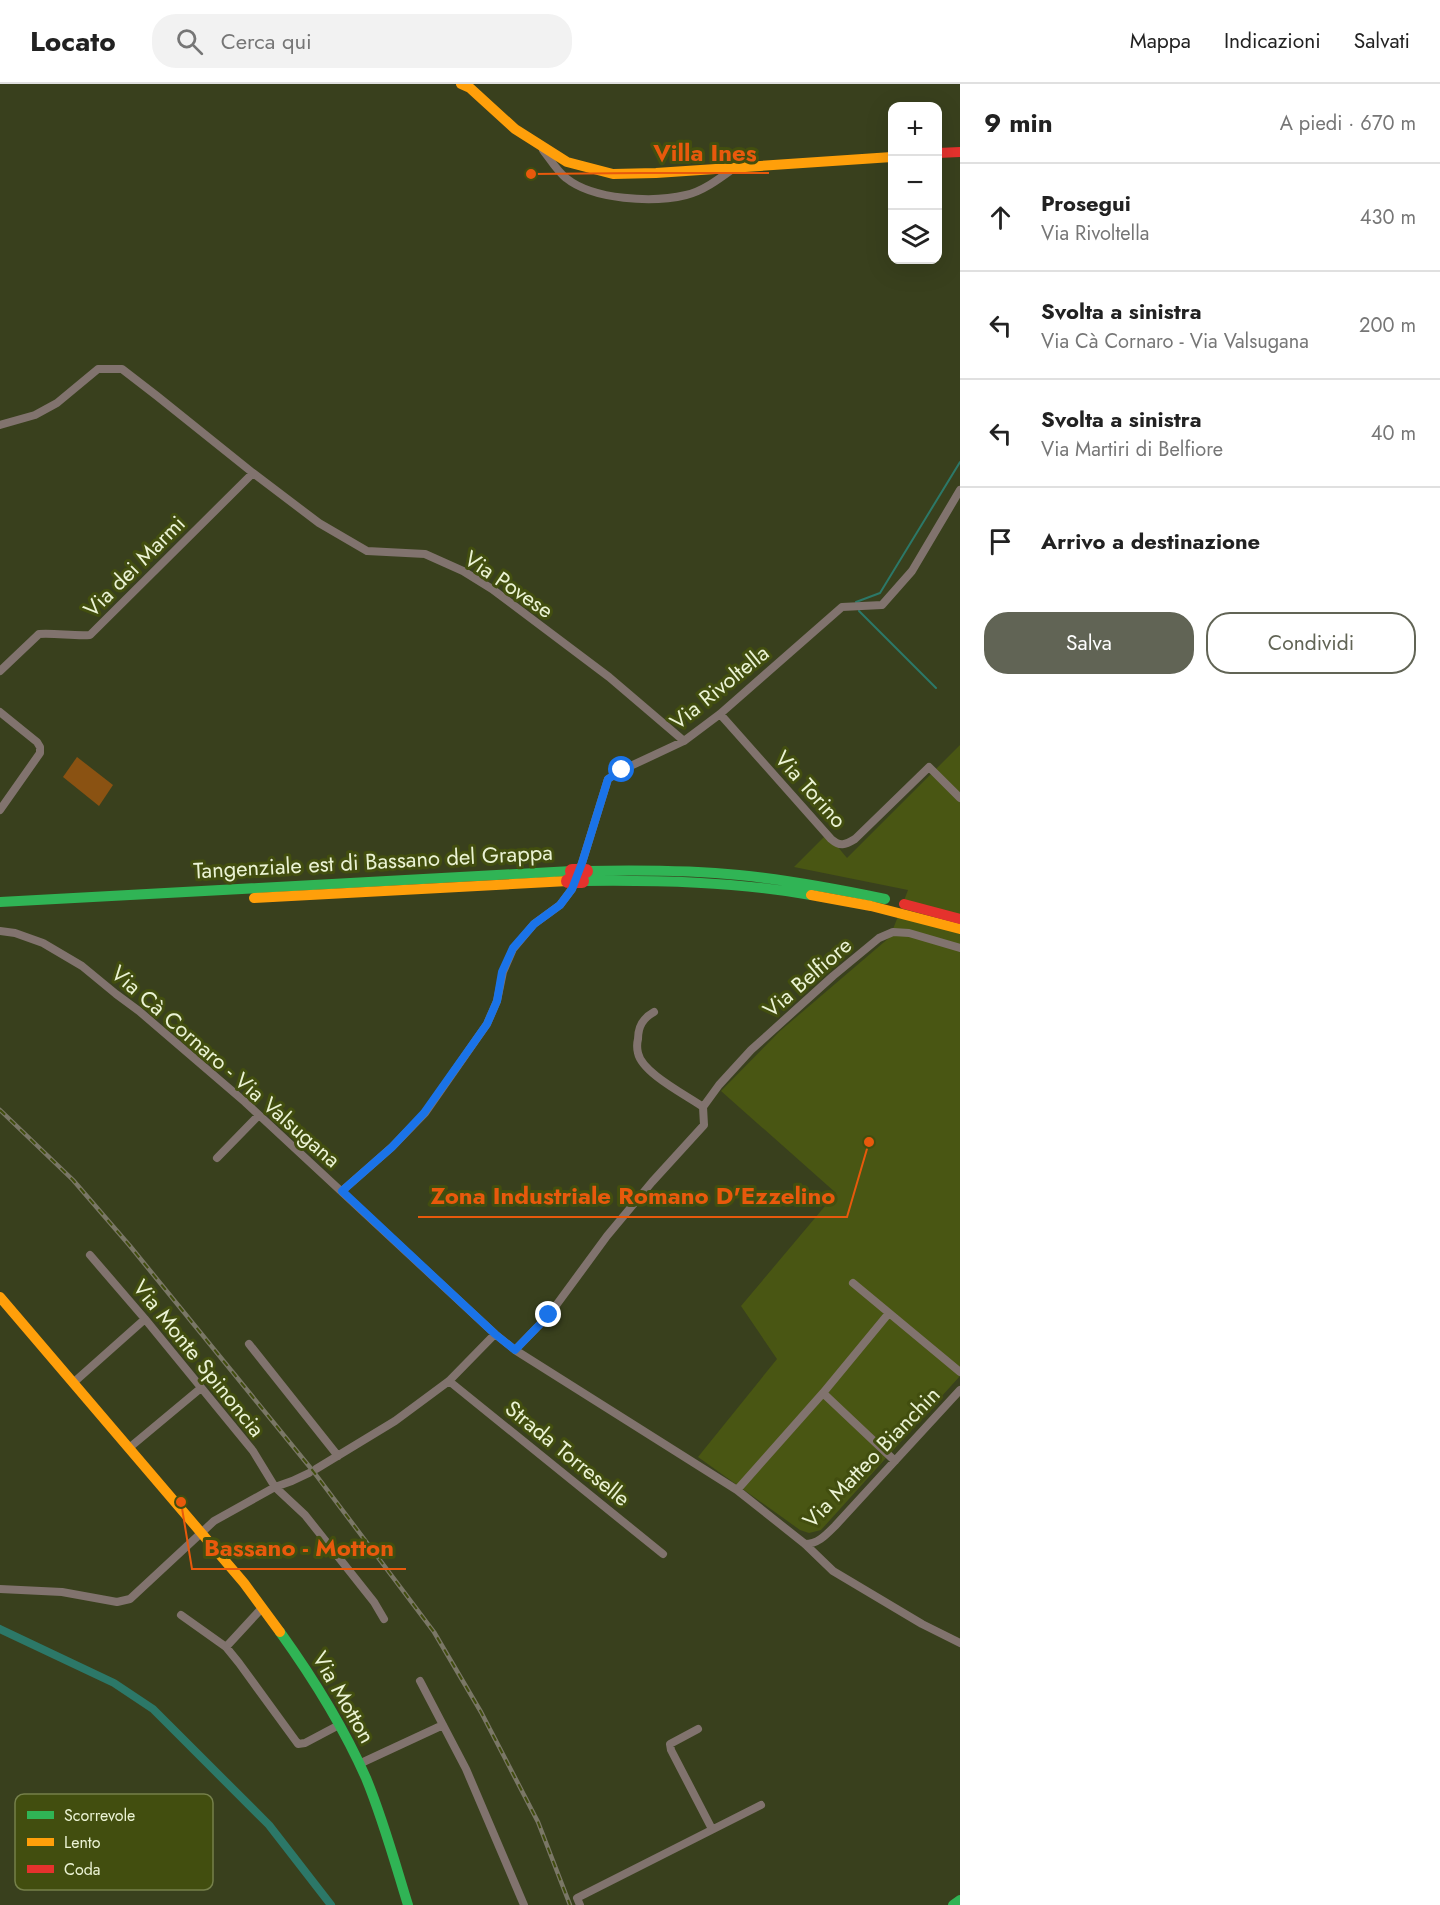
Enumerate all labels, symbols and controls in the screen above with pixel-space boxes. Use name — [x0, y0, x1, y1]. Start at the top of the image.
search box — [152, 14, 572, 68]
text: Locato — [30, 21, 116, 62]
icon: search — [173, 25, 206, 58]
text: Cerca qui — [221, 25, 312, 57]
text: Mappa — [1130, 26, 1191, 56]
text: Indicazioni — [1224, 26, 1321, 56]
text: Salvati — [1354, 26, 1410, 56]
map controls — [888, 102, 942, 264]
button: + — [888, 102, 942, 156]
text: 9 min — [984, 104, 1053, 142]
text: A piedi · 670 m — [1280, 109, 1416, 138]
callout: Villa Ines — [641, 131, 769, 173]
text: Villa Ines — [652, 135, 757, 170]
button: − — [888, 156, 942, 210]
text: Prosegui — [1041, 187, 1131, 219]
icon: ahead — [984, 201, 1017, 234]
text: 430 m — [1360, 203, 1416, 232]
button: layers — [888, 210, 942, 264]
text: Via Rivoltella — [1041, 219, 1149, 248]
text: Svolta a sinistra — [1041, 295, 1202, 327]
icon: left — [984, 309, 1017, 342]
text: 200 m — [1359, 311, 1416, 340]
text: Via Cà Cornaro - Via Valsugana — [1041, 327, 1309, 356]
text: Svolta a sinistra — [1041, 403, 1202, 435]
icon: left — [984, 417, 1017, 450]
text: 40 m — [1371, 419, 1416, 448]
text: Via Martiri di Belfiore — [1041, 435, 1223, 464]
street label: Via dei Marmi — [76, 508, 192, 624]
icon: arrive — [984, 525, 1017, 558]
text: Arrivo a destinazione — [1041, 525, 1260, 557]
street label: Via Povese — [458, 542, 560, 626]
button: Salva — [984, 612, 1194, 674]
button: Condividi — [1206, 612, 1416, 674]
street label: Via Rivoltella — [663, 637, 775, 737]
street label: Via Torino — [768, 743, 854, 835]
route start — [608, 756, 634, 782]
street label: Tangenziale est di Bassano del Grappa — [193, 836, 553, 886]
street label: Via Belfiore — [755, 929, 859, 1025]
street label: Via Cà Cornaro - Via Valsugana — [104, 957, 348, 1175]
callout: Zona Industriale Romano D'Ezzelino — [418, 1175, 847, 1217]
text: Zona Industriale Romano D'Ezzelino — [431, 1178, 835, 1213]
street label: Via Monte Spinoncia — [125, 1272, 273, 1444]
route end — [535, 1301, 561, 1327]
street label: Via Matteo Bianchin — [795, 1379, 947, 1535]
street label: Strada Torreselle — [498, 1392, 638, 1514]
callout: Bassano - Motton — [192, 1527, 406, 1569]
text: Bassano - Motton — [204, 1530, 394, 1565]
street label: Via Motton — [305, 1645, 383, 1749]
legend — [15, 1794, 213, 1890]
text: Scorrevole — [64, 1804, 135, 1827]
text: Lento — [64, 1831, 101, 1854]
text: Coda — [64, 1858, 101, 1881]

